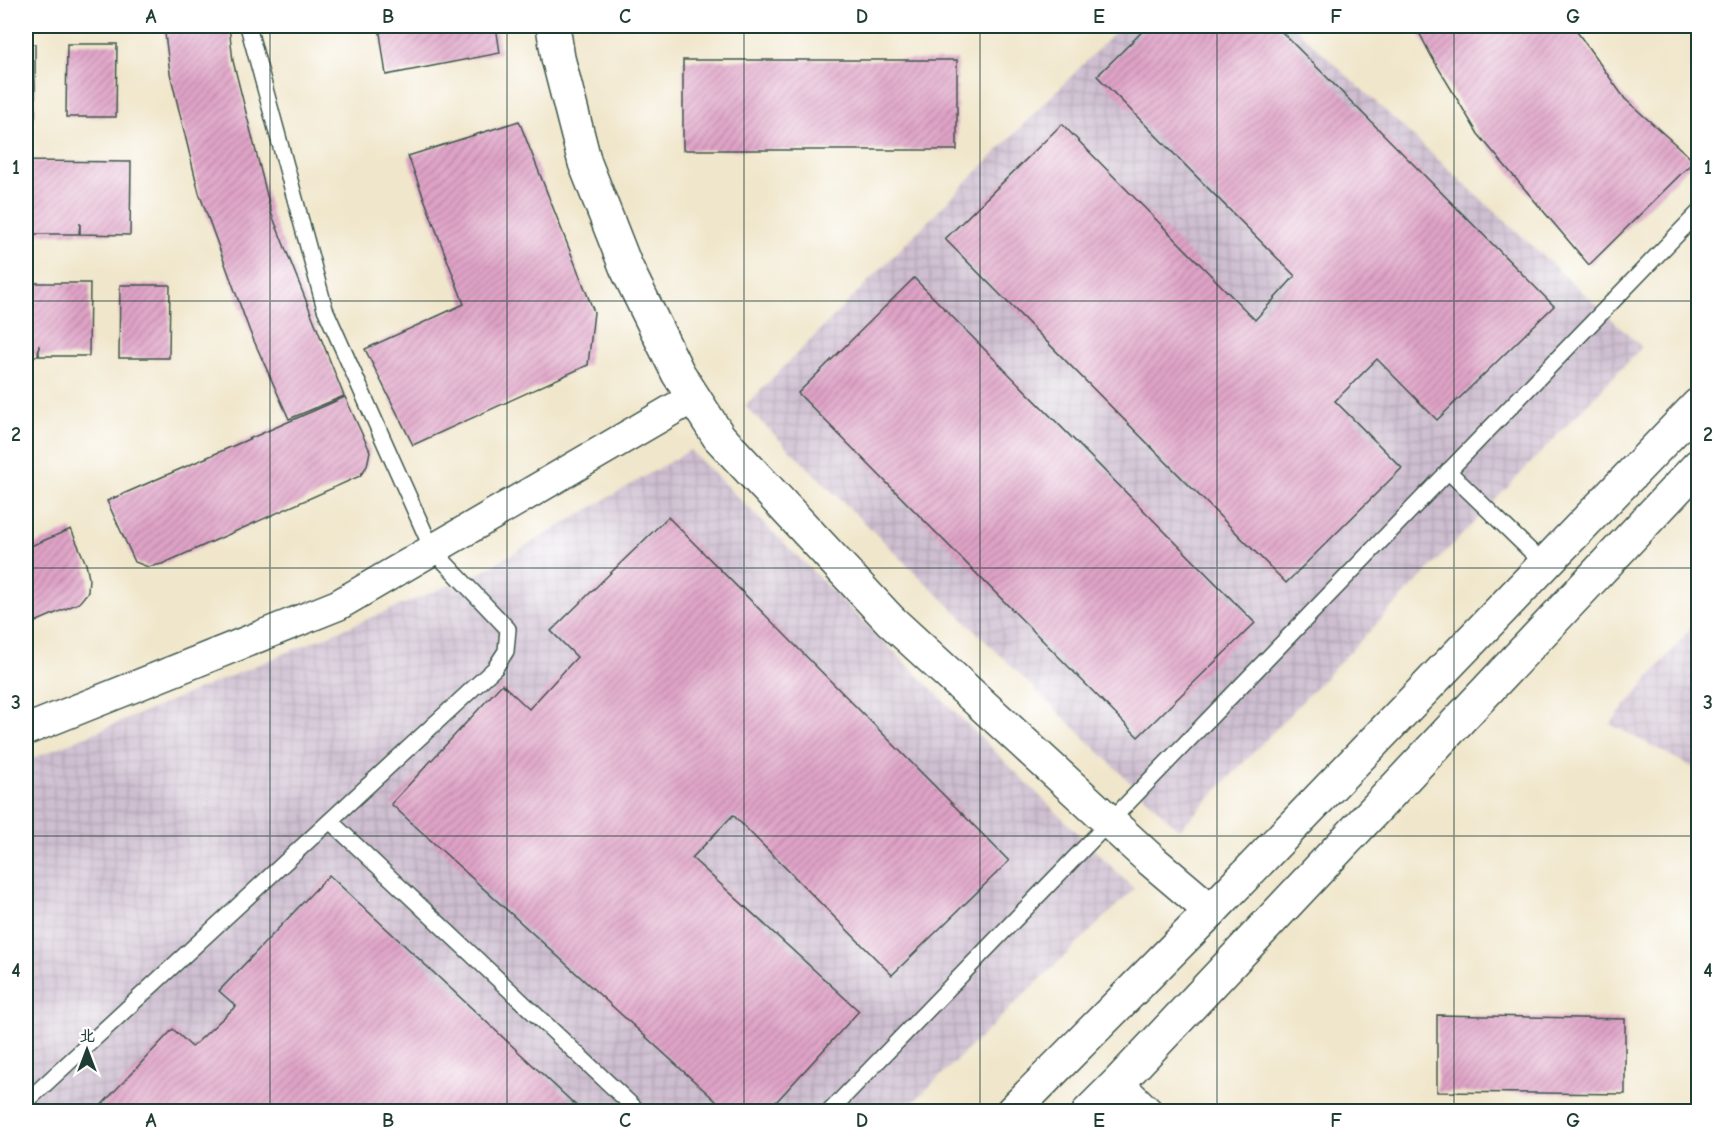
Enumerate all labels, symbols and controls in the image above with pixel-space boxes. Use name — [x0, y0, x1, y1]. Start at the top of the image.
text: A — [145, 5, 157, 28]
text: B — [382, 5, 394, 28]
text: C — [619, 5, 631, 28]
text: D — [856, 5, 868, 28]
text: E — [1093, 5, 1105, 28]
text: F — [1330, 5, 1342, 28]
text: G — [1566, 5, 1580, 28]
text: 1 — [12, 156, 20, 179]
text: 1 — [1704, 156, 1712, 179]
text: 2 — [11, 423, 21, 446]
text: 2 — [1703, 423, 1713, 446]
text: 3 — [11, 691, 21, 714]
text: 3 — [1703, 691, 1713, 714]
text: 4 — [11, 959, 21, 982]
text: 4 — [1703, 959, 1713, 982]
north arrow — [57, 1020, 117, 1080]
text: 北 — [79, 1027, 95, 1045]
text: A — [145, 1109, 157, 1132]
text: B — [382, 1109, 394, 1132]
text: C — [619, 1109, 631, 1132]
text: D — [856, 1109, 868, 1132]
text: E — [1093, 1109, 1105, 1132]
text: F — [1330, 1109, 1342, 1132]
text: G — [1566, 1109, 1580, 1132]

